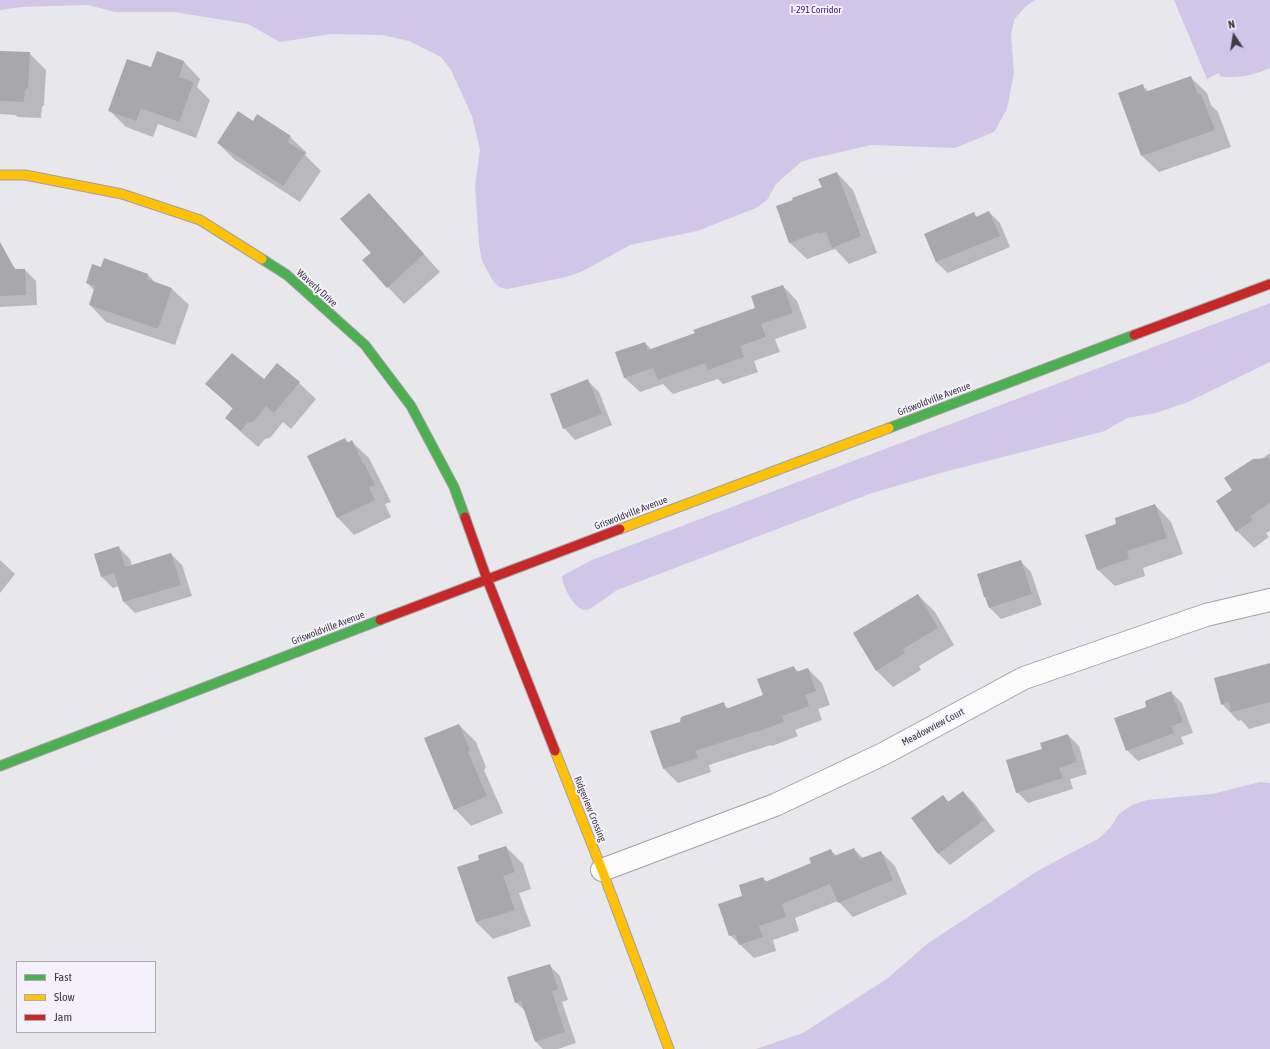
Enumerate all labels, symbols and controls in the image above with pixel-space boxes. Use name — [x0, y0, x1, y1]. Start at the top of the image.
park label: I-291 Corridor — [791, 4, 841, 16]
north arrow — [1214, 16, 1254, 56]
text: N — [1227, 18, 1236, 31]
street label: Waverly Drive — [294, 267, 340, 309]
street label: Griswoldville Avenue — [896, 380, 972, 418]
street label: Griswoldville Avenue — [593, 494, 669, 532]
street label: Griswoldville Avenue — [290, 609, 366, 647]
street label: Meadowview Court — [900, 705, 966, 749]
street label: Ridgeview Crossing — [571, 775, 609, 843]
legend — [16, 961, 156, 1033]
text: Fast — [54, 970, 72, 984]
text: Slow — [54, 990, 75, 1004]
text: Jam — [54, 1010, 72, 1024]

